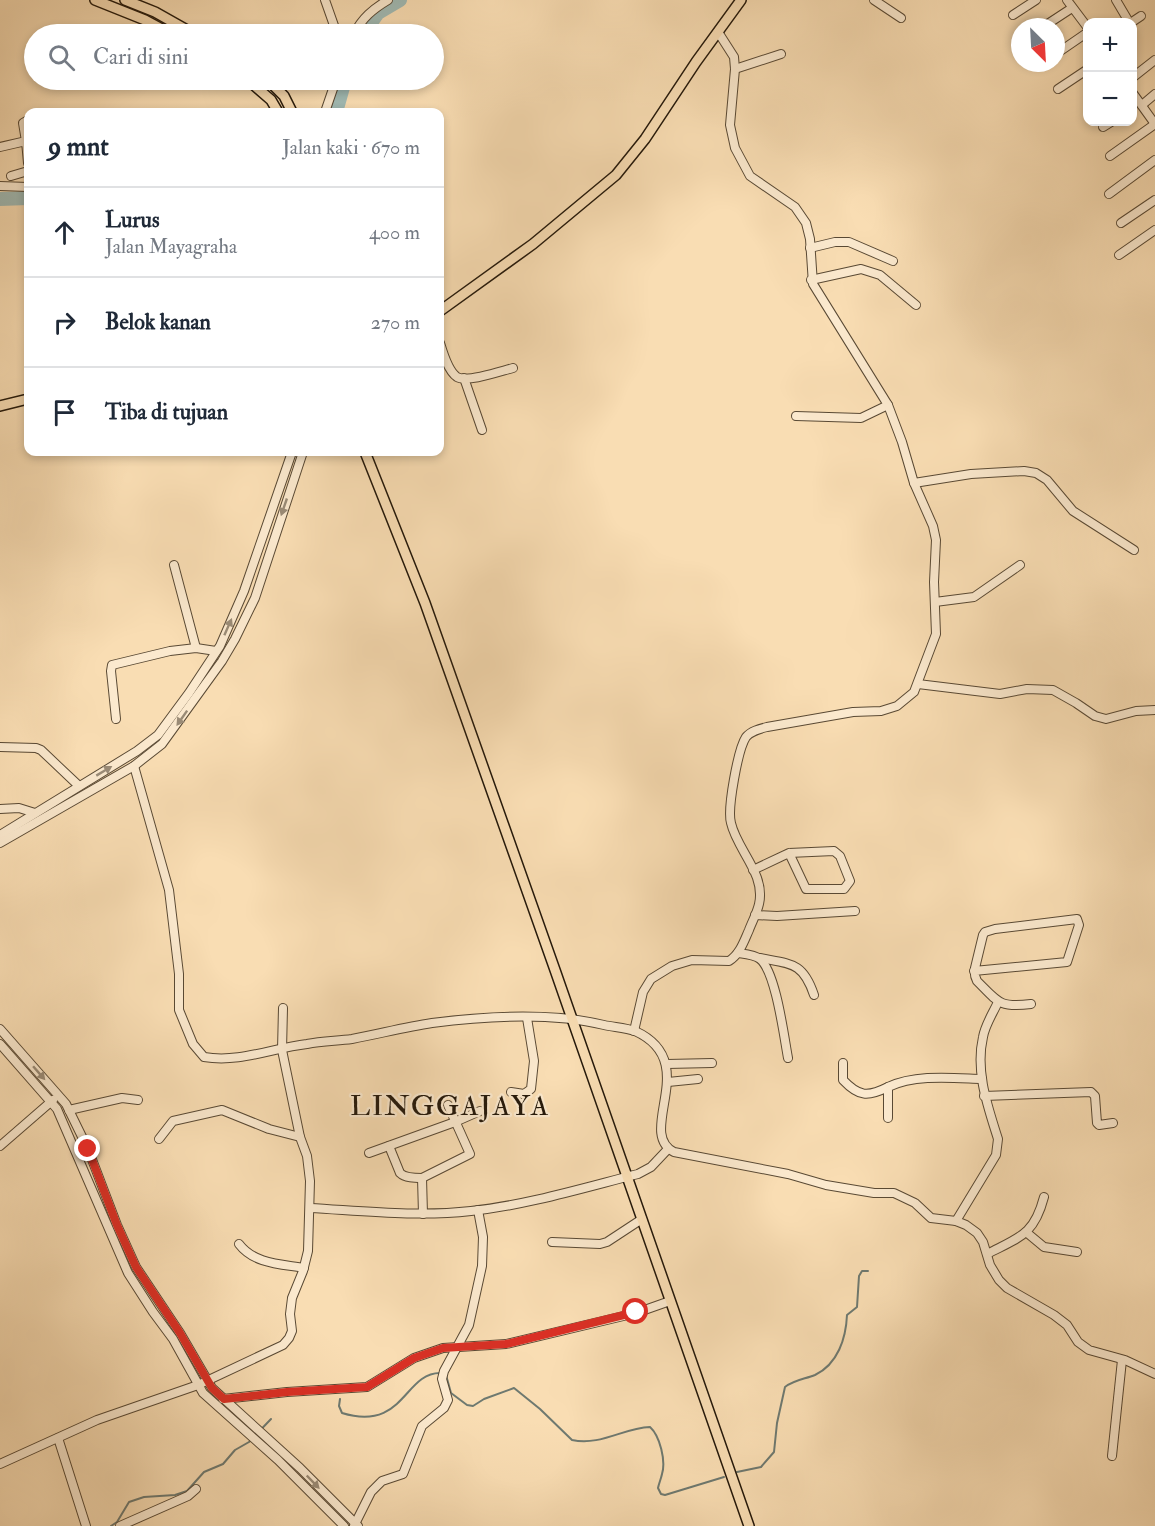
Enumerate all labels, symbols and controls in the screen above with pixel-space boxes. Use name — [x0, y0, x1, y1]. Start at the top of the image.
north arrow — [1011, 18, 1065, 72]
map controls — [1083, 18, 1137, 126]
button: + — [1083, 18, 1137, 72]
search box — [24, 24, 444, 90]
icon: search — [45, 41, 78, 74]
text: Cari di sini — [93, 43, 189, 71]
button: − — [1083, 72, 1137, 126]
text: 9 mnt — [48, 131, 109, 163]
text: Jalan kaki · 670 m — [282, 135, 420, 160]
text: Lurus — [105, 206, 159, 234]
icon: ahead — [48, 216, 81, 249]
text: 400 m — [369, 220, 420, 245]
text: Jalan Mayagraha — [105, 234, 237, 259]
icon: right — [48, 306, 81, 339]
text: Belok kanan — [105, 308, 211, 336]
text: 270 m — [371, 310, 420, 335]
icon: arrive — [48, 396, 81, 429]
text: Tiba di tujuan — [105, 398, 228, 426]
one-way arrow — [278, 498, 288, 516]
one-way arrow — [224, 618, 233, 635]
one-way arrow — [176, 710, 188, 726]
one-way arrow — [96, 766, 112, 777]
one-way arrow — [32, 1065, 46, 1080]
district label: LINGGAJAYA — [350, 1089, 550, 1124]
route end — [74, 1135, 100, 1161]
route start — [622, 1298, 648, 1324]
one-way arrow — [306, 1474, 320, 1488]

